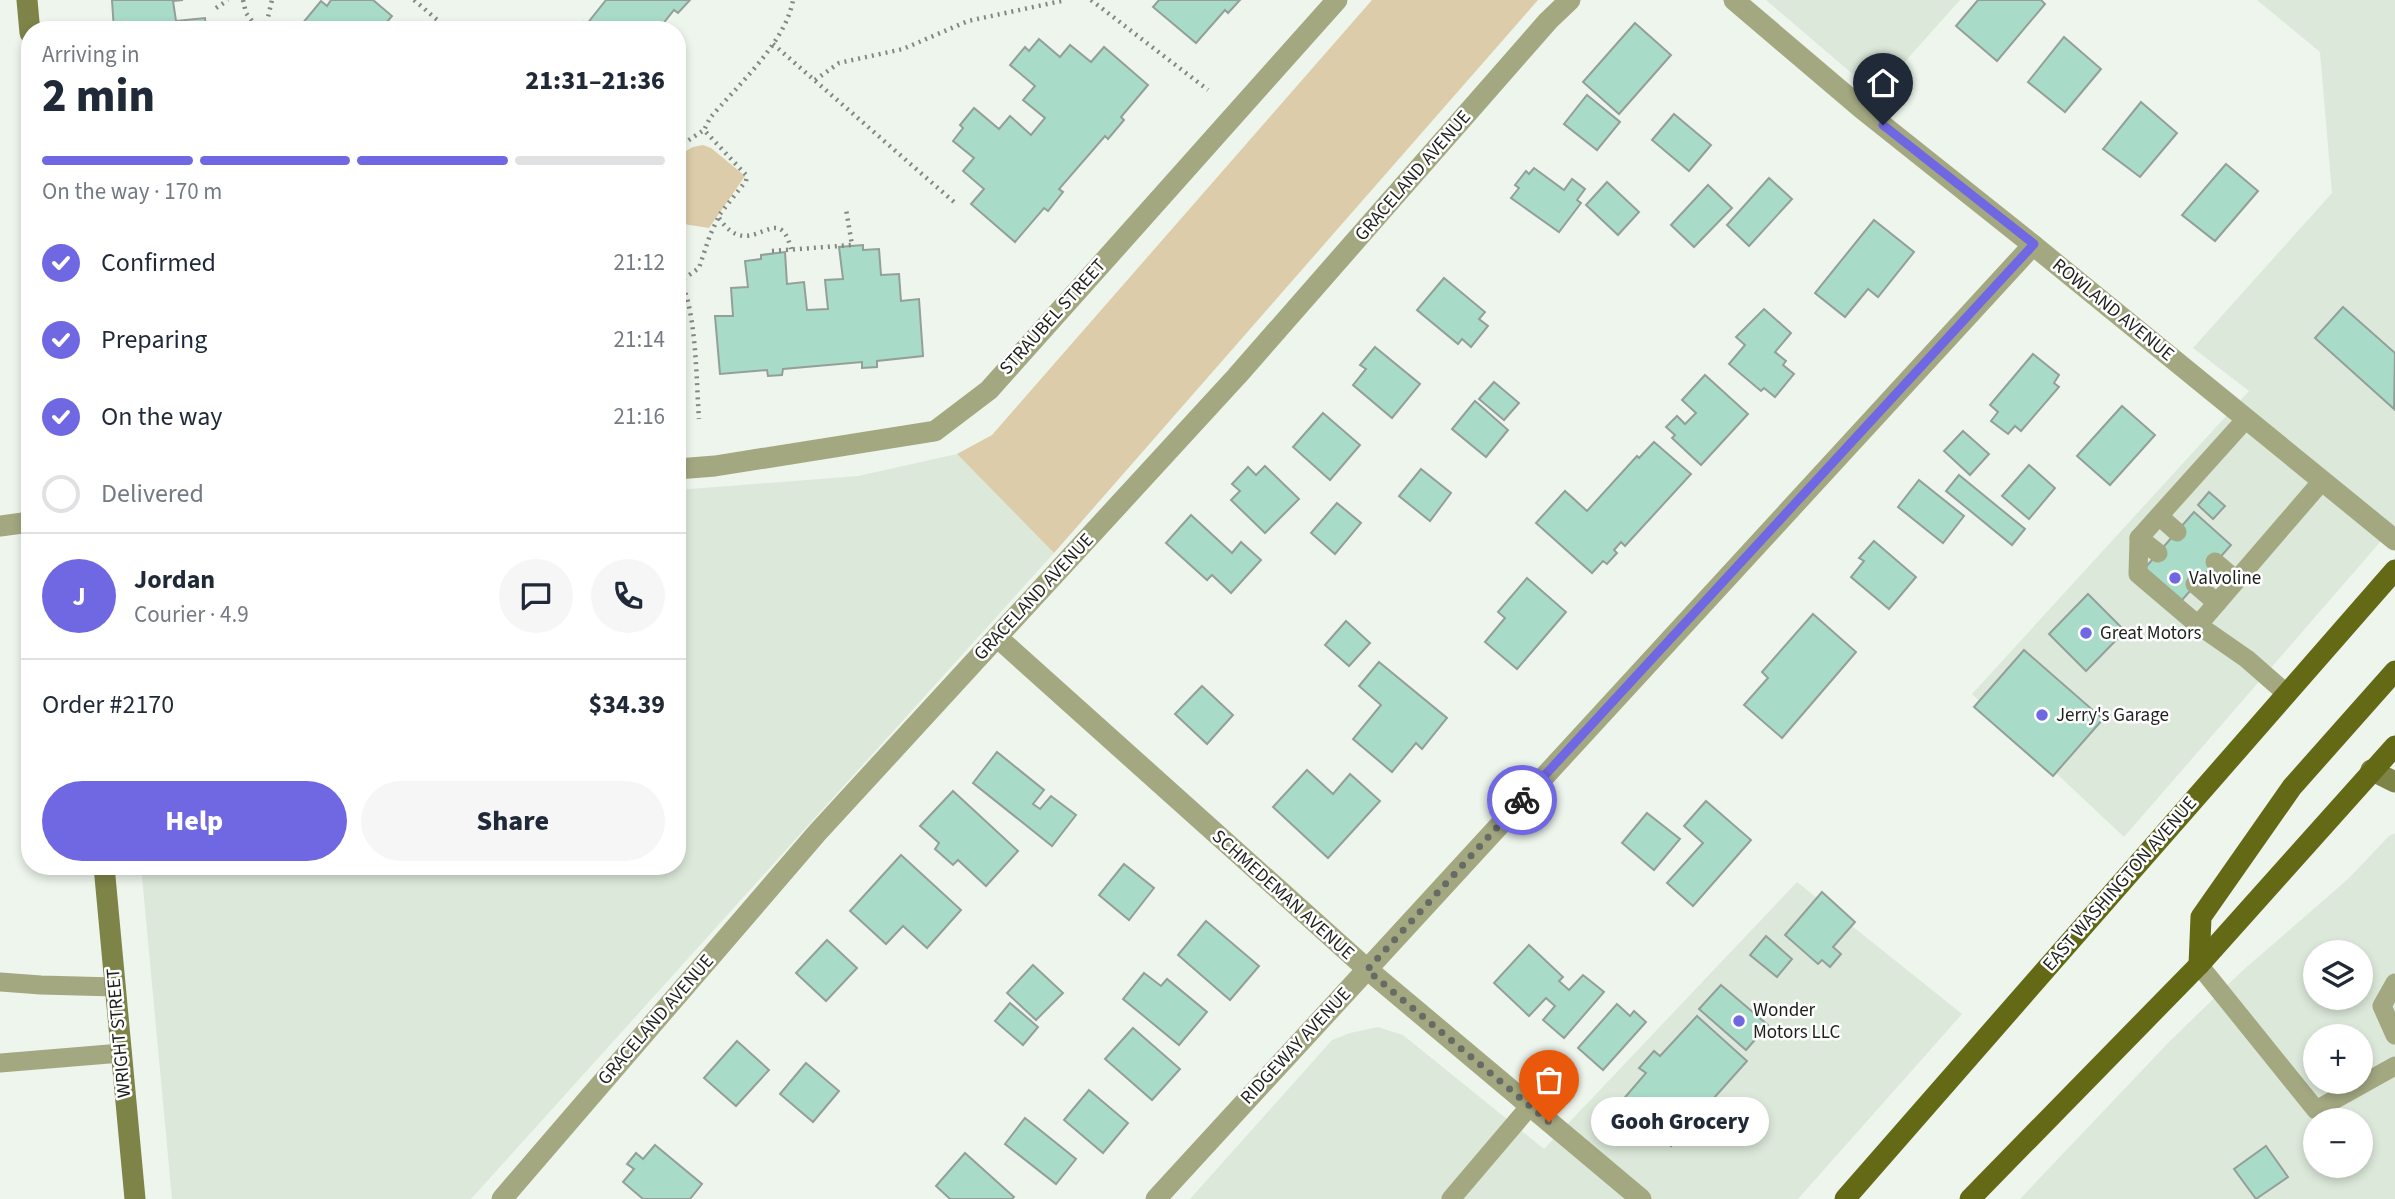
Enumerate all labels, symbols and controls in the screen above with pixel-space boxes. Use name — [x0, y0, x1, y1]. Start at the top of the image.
text: Arriving in — [42, 38, 140, 71]
pin — [1853, 53, 1913, 125]
text: 21:31–21:36 — [525, 62, 665, 99]
text: 2 min — [42, 64, 155, 129]
icon: home — [1864, 64, 1902, 102]
street label: GRACELAND AVENUE — [1349, 105, 1477, 247]
text: On the way · 170 m — [42, 175, 222, 208]
icon: check — [42, 244, 80, 282]
text: Confirmed — [101, 244, 216, 281]
text: 21:12 — [614, 246, 665, 279]
street label: ROWLAND AVENUE — [2046, 252, 2180, 368]
street label: STRAUBEL STREET — [993, 253, 1113, 381]
icon: check — [42, 321, 80, 359]
text: Preparing — [101, 321, 207, 358]
text: 21:14 — [614, 323, 665, 356]
icon: check — [42, 398, 80, 436]
text: On the way — [101, 398, 222, 435]
text: 21:16 — [614, 400, 665, 433]
text: Delivered — [101, 475, 204, 512]
street label: GRACELAND AVENUE — [968, 527, 1100, 667]
button: chat — [499, 559, 573, 633]
button: phone — [591, 559, 665, 633]
text: Jordan — [134, 561, 215, 598]
place label: Valvoline — [2189, 565, 2261, 592]
marker: Valvoline — [2167, 570, 2183, 586]
text: J — [72, 578, 86, 615]
text: Courier · 4.9 — [134, 598, 249, 631]
place label: Great Motors — [2100, 620, 2202, 647]
marker: Great Motors — [2078, 625, 2094, 641]
text: Order #2170 — [42, 686, 174, 723]
text: $34.39 — [589, 686, 665, 723]
place label: Jerry's Garage — [2056, 702, 2169, 729]
marker: Jerry's Garage — [2034, 707, 2050, 723]
courier — [1487, 765, 1557, 835]
button: Help — [42, 781, 347, 861]
button: Share — [361, 781, 665, 861]
icon: bike — [1503, 781, 1541, 819]
street label: EAST WASHINGTON AVENUE — [2037, 791, 2203, 977]
street label: SCHMEDEMAN AVENUE — [1206, 824, 1360, 966]
map controls — [2303, 940, 2373, 1178]
button: layers — [2303, 940, 2373, 1010]
street label: GRACELAND AVENUE — [592, 949, 720, 1091]
street label: WRIGHT STREET — [100, 967, 138, 1099]
street label: RIDGEWAY AVENUE — [1234, 981, 1358, 1111]
place label: Wonder Motors LLC — [1753, 997, 1840, 1046]
marker: Wonder Motors LLC — [1731, 1013, 1747, 1029]
button: + — [2303, 1024, 2373, 1094]
pin — [1519, 1050, 1579, 1122]
icon: bag — [1530, 1061, 1568, 1099]
callout: Gooh Grocery — [1591, 1098, 1770, 1146]
text: Gooh Grocery — [1611, 1105, 1749, 1138]
button: − — [2303, 1108, 2373, 1178]

